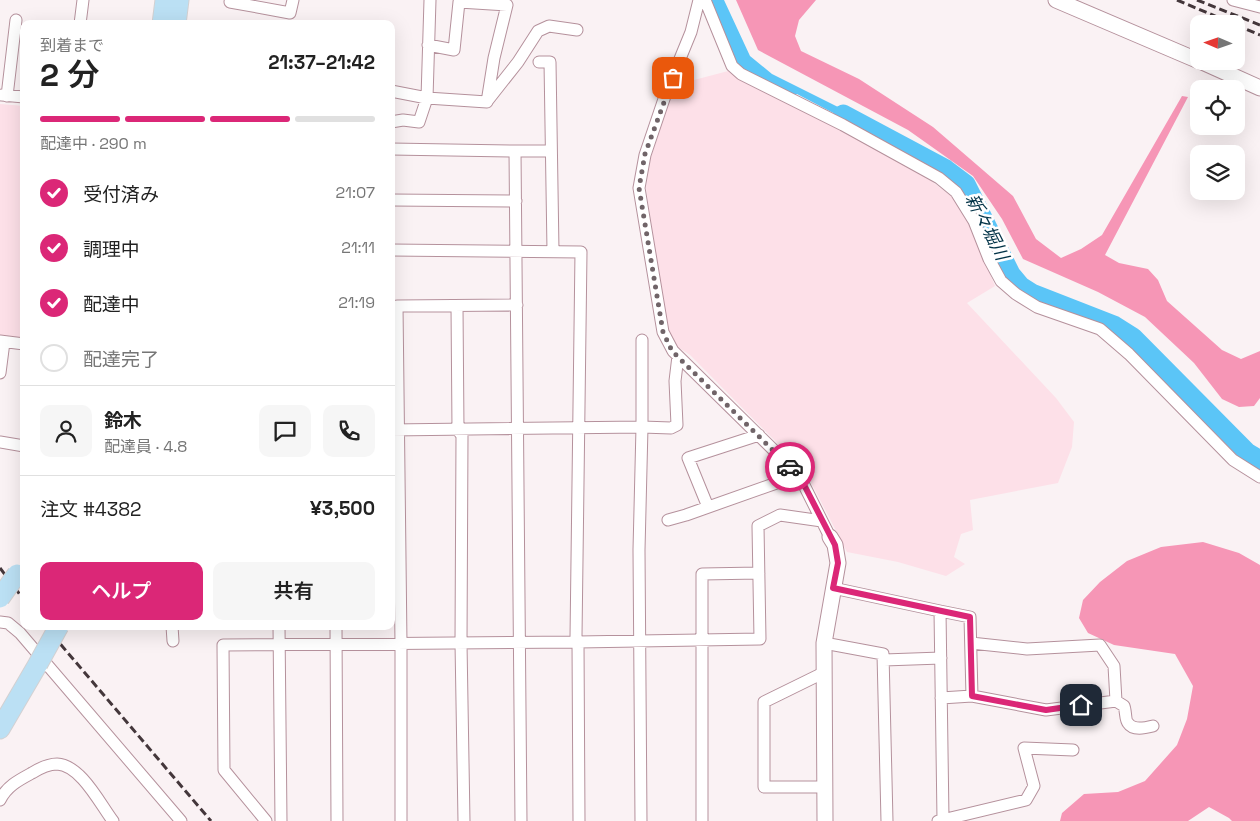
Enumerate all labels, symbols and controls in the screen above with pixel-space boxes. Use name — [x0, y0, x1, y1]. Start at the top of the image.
north arrow — [1190, 15, 1245, 70]
map controls — [1190, 15, 1245, 200]
text: 到着まで — [40, 35, 104, 56]
text: 21:37–21:42 — [268, 50, 375, 75]
text: 2 分 — [40, 55, 99, 95]
pin — [652, 57, 694, 99]
icon: bag — [659, 64, 687, 92]
button: locate — [1190, 80, 1245, 135]
text: 配達中 · 290 m — [40, 133, 147, 154]
button: layers — [1190, 145, 1245, 200]
icon: check — [40, 179, 68, 207]
text: 受付済み — [83, 182, 159, 207]
text: 21:07 — [336, 182, 375, 203]
water label: 新々堀川 — [961, 189, 1015, 266]
icon: check — [40, 234, 68, 262]
text: 調理中 — [83, 237, 140, 262]
text: 21:11 — [341, 237, 375, 258]
icon: check — [40, 289, 68, 317]
text: 配達中 — [83, 292, 140, 317]
text: 21:19 — [338, 292, 375, 313]
text: 配達完了 — [83, 347, 159, 372]
button: person — [40, 405, 92, 457]
button: chat — [259, 405, 311, 457]
button: phone — [323, 405, 375, 457]
text: 鈴木 — [104, 408, 142, 433]
text: 配達員 · 4.8 — [104, 436, 187, 457]
courier — [765, 442, 815, 492]
icon: car — [776, 453, 804, 481]
text: ¥3,500 — [310, 496, 375, 521]
text: 注文 #4382 — [40, 497, 141, 522]
button: ヘルプ — [40, 562, 203, 620]
button: 共有 — [213, 562, 375, 620]
pin — [1060, 684, 1102, 726]
icon: home — [1067, 691, 1095, 719]

